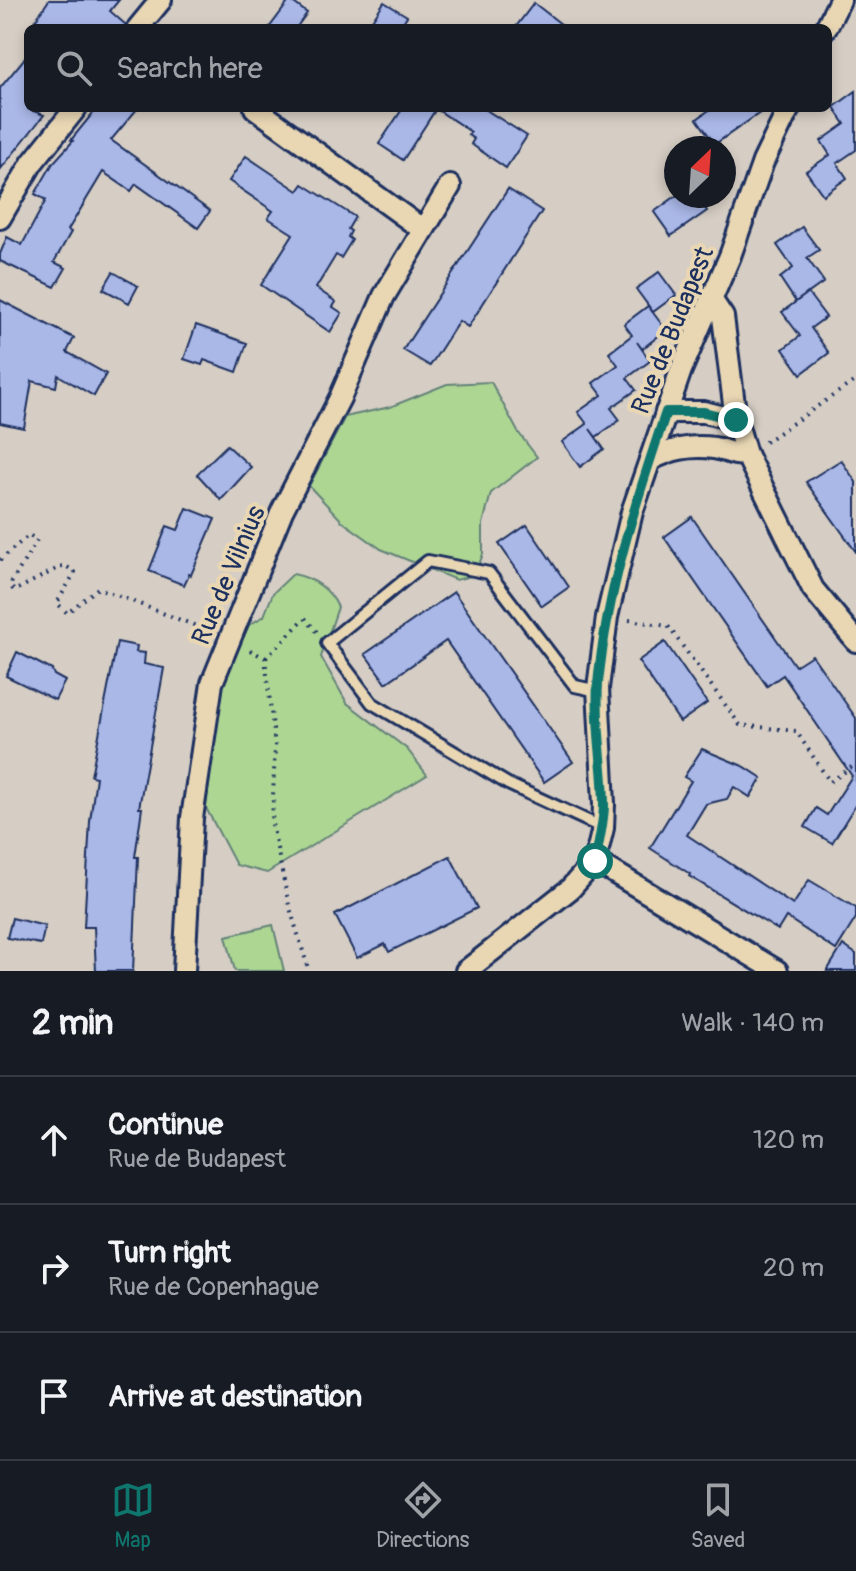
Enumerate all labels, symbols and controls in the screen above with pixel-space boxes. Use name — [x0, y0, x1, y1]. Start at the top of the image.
search box — [24, 24, 832, 112]
icon: search — [52, 46, 96, 90]
text: Search here — [116, 50, 263, 87]
north arrow — [664, 136, 736, 208]
street label: Rue de Budapest — [625, 241, 721, 419]
route end — [718, 402, 754, 438]
street label: Rue de Vilnius — [185, 500, 273, 650]
route start — [577, 843, 613, 879]
text: 2 min — [32, 1002, 114, 1045]
text: Walk · 140 m — [681, 1007, 824, 1039]
text: Continue — [108, 1106, 223, 1143]
icon: ahead — [32, 1118, 76, 1162]
text: 120 m — [753, 1124, 824, 1156]
text: Rue de Budapest — [108, 1143, 286, 1175]
text: Turn right — [108, 1234, 231, 1271]
icon: right — [32, 1246, 76, 1290]
text: 20 m — [763, 1252, 824, 1284]
text: Rue de Copenhague — [108, 1271, 319, 1303]
icon: arrive — [32, 1374, 76, 1418]
text: Arrive at destination — [108, 1378, 362, 1415]
tab: Map — [111, 1478, 155, 1554]
tab: Directions — [376, 1478, 469, 1554]
tab: Saved — [691, 1478, 745, 1554]

